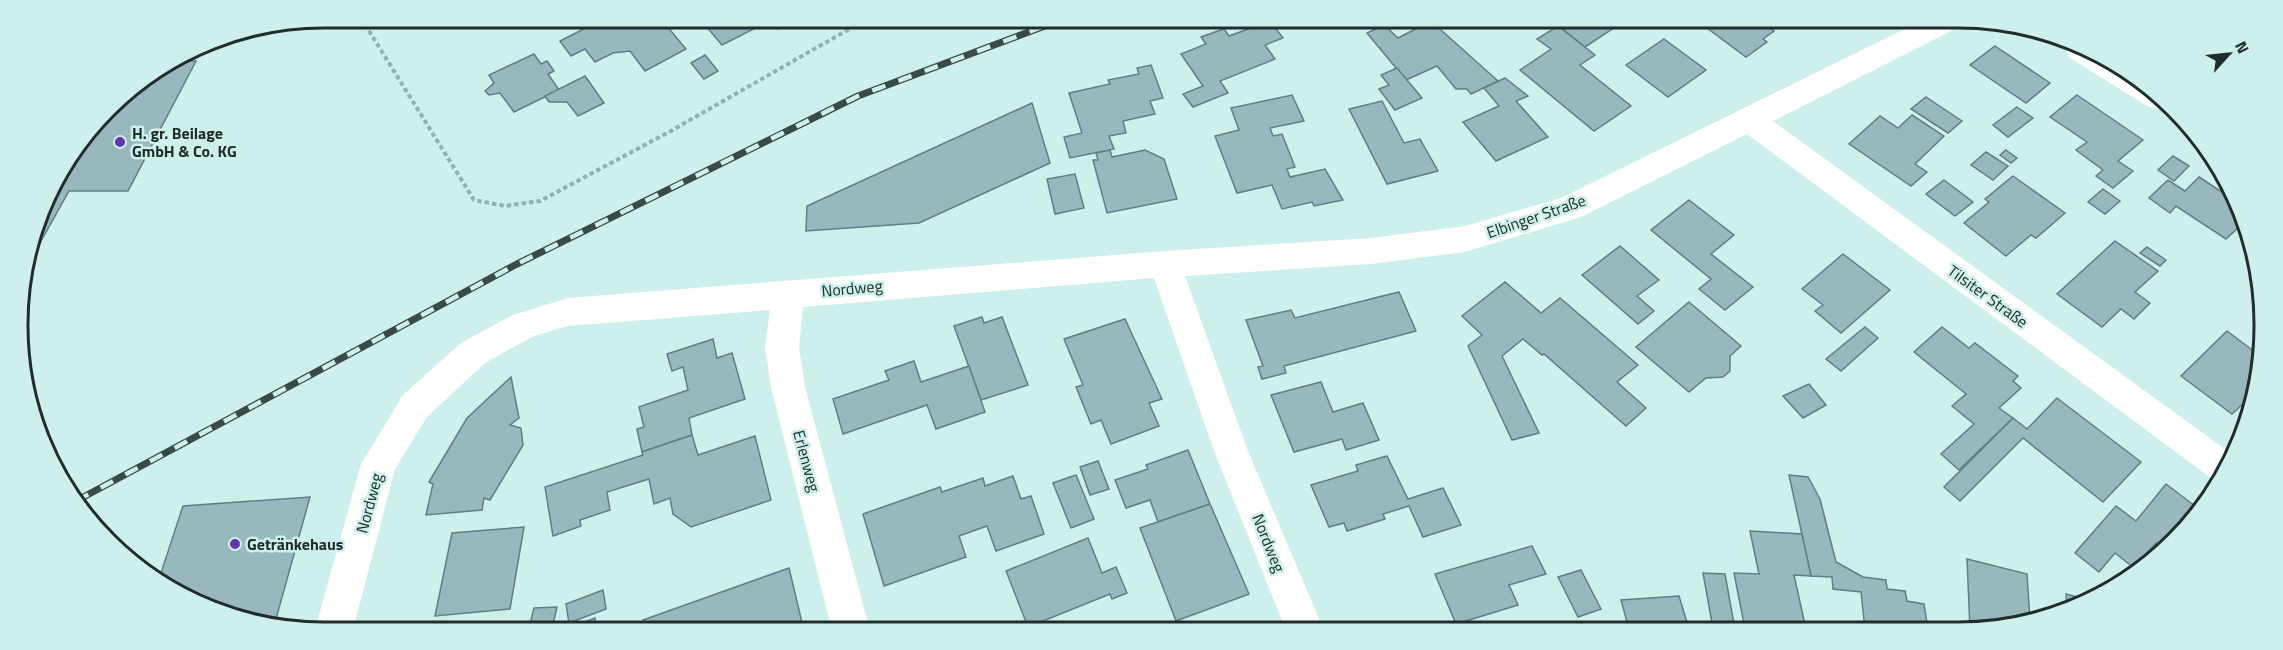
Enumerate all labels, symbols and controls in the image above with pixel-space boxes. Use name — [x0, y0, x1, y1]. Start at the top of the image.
north arrow — [2199, 24, 2259, 84]
text: N — [2229, 37, 2256, 58]
place label: H. gr. Beilage GmbH & Co. KG — [132, 121, 237, 163]
marker: H. gr. Beilage GmbH & Co. KG — [113, 135, 127, 149]
street label: Elbinger Straße — [1483, 188, 1589, 244]
street label: Tilsiter Straße — [1943, 259, 2033, 333]
street label: Nordweg — [820, 273, 884, 303]
street label: Erlenweg — [787, 427, 827, 495]
street label: Nordweg — [349, 470, 389, 536]
street label: Nordweg — [1246, 510, 1292, 576]
place label: Getränkehaus — [247, 532, 343, 556]
marker: Getränkehaus — [228, 537, 242, 551]

